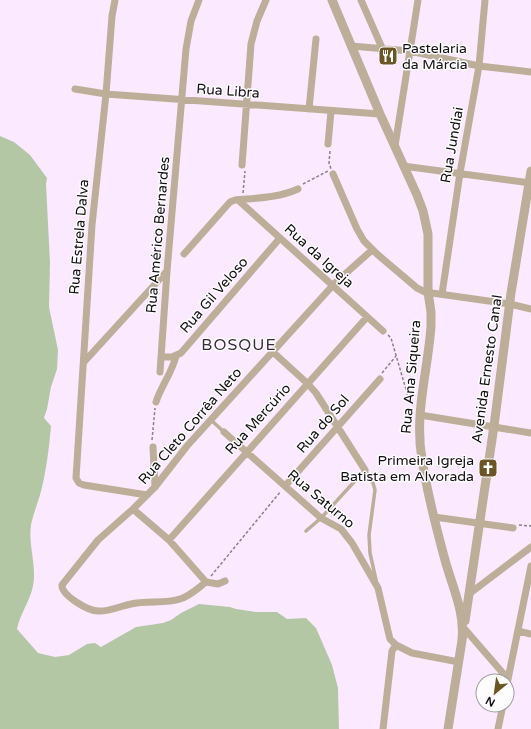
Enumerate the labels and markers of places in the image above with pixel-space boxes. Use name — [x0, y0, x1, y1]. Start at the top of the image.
place label: Pastelaria da Márcia — [402, 40, 468, 73]
restaurant icon: Pastelaria da Márcia — [377, 45, 399, 67]
place label: Primeira Igreja Batista em Alvorada — [340, 452, 474, 485]
church icon: Primeira Igreja Batista em Alvorada — [477, 457, 499, 479]

